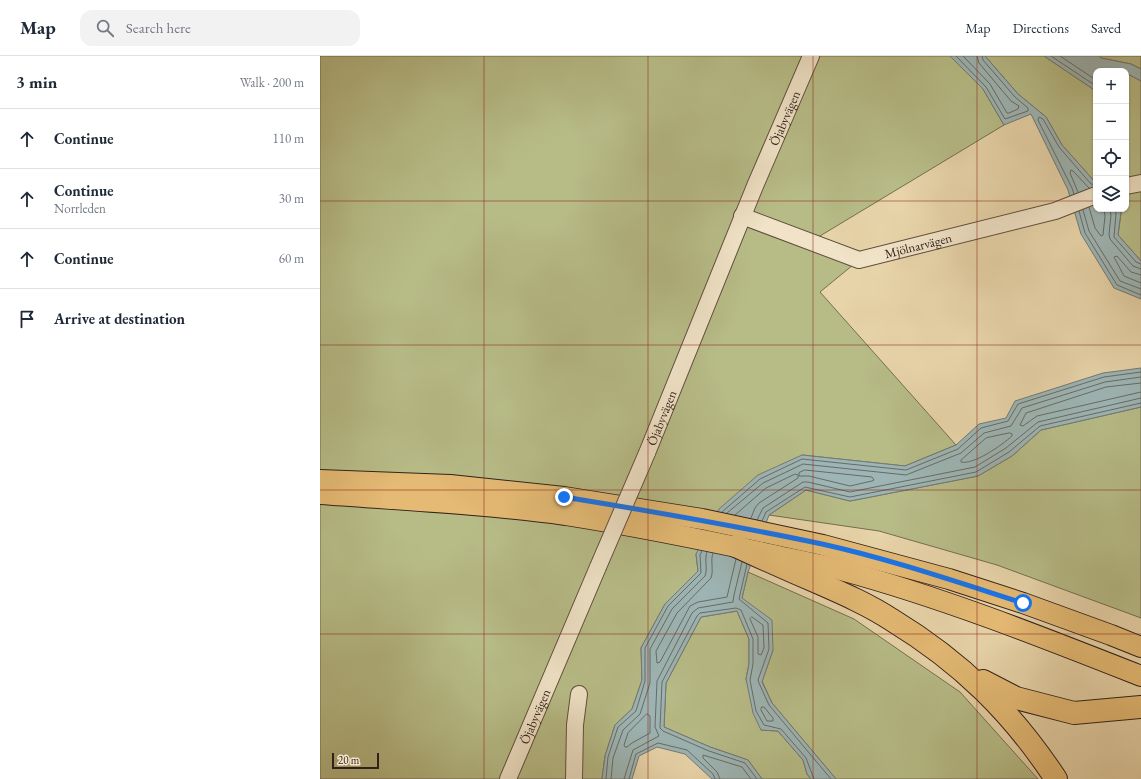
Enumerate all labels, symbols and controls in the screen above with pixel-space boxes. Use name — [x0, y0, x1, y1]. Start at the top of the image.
search box — [80, 10, 360, 46]
text: Map — [20, 15, 56, 40]
icon: search — [94, 17, 116, 39]
text: Search here — [126, 18, 191, 37]
text: Map — [965, 19, 991, 37]
text: Directions — [1013, 19, 1069, 37]
text: Saved — [1091, 19, 1121, 37]
map controls — [1093, 68, 1129, 212]
button: + — [1093, 68, 1129, 104]
text: 3 min — [16, 71, 57, 93]
text: Walk · 200 m — [240, 74, 304, 91]
street label: Öjabyvägen — [765, 88, 804, 148]
button: − — [1093, 104, 1129, 140]
icon: ahead — [16, 128, 38, 150]
text: Continue — [54, 129, 114, 148]
text: 110 m — [273, 130, 304, 147]
button: locate — [1093, 140, 1129, 176]
button: layers — [1093, 176, 1129, 212]
text: Continue — [54, 181, 114, 200]
icon: ahead — [16, 188, 38, 210]
text: 30 m — [279, 190, 304, 207]
text: Norrleden — [54, 200, 106, 217]
street label: Mjölnarvägen — [883, 229, 954, 262]
icon: ahead — [16, 248, 38, 270]
text: Continue — [54, 249, 114, 268]
text: 60 m — [279, 250, 304, 267]
icon: arrive — [16, 308, 38, 330]
text: Arrive at destination — [54, 309, 185, 328]
street label: Öjabyvägen — [643, 388, 681, 448]
route end — [555, 488, 573, 506]
route start — [1014, 594, 1032, 612]
street label: Öjabyvägen — [516, 686, 554, 747]
scale bar — [332, 751, 379, 770]
text: 20 m — [338, 753, 359, 767]

